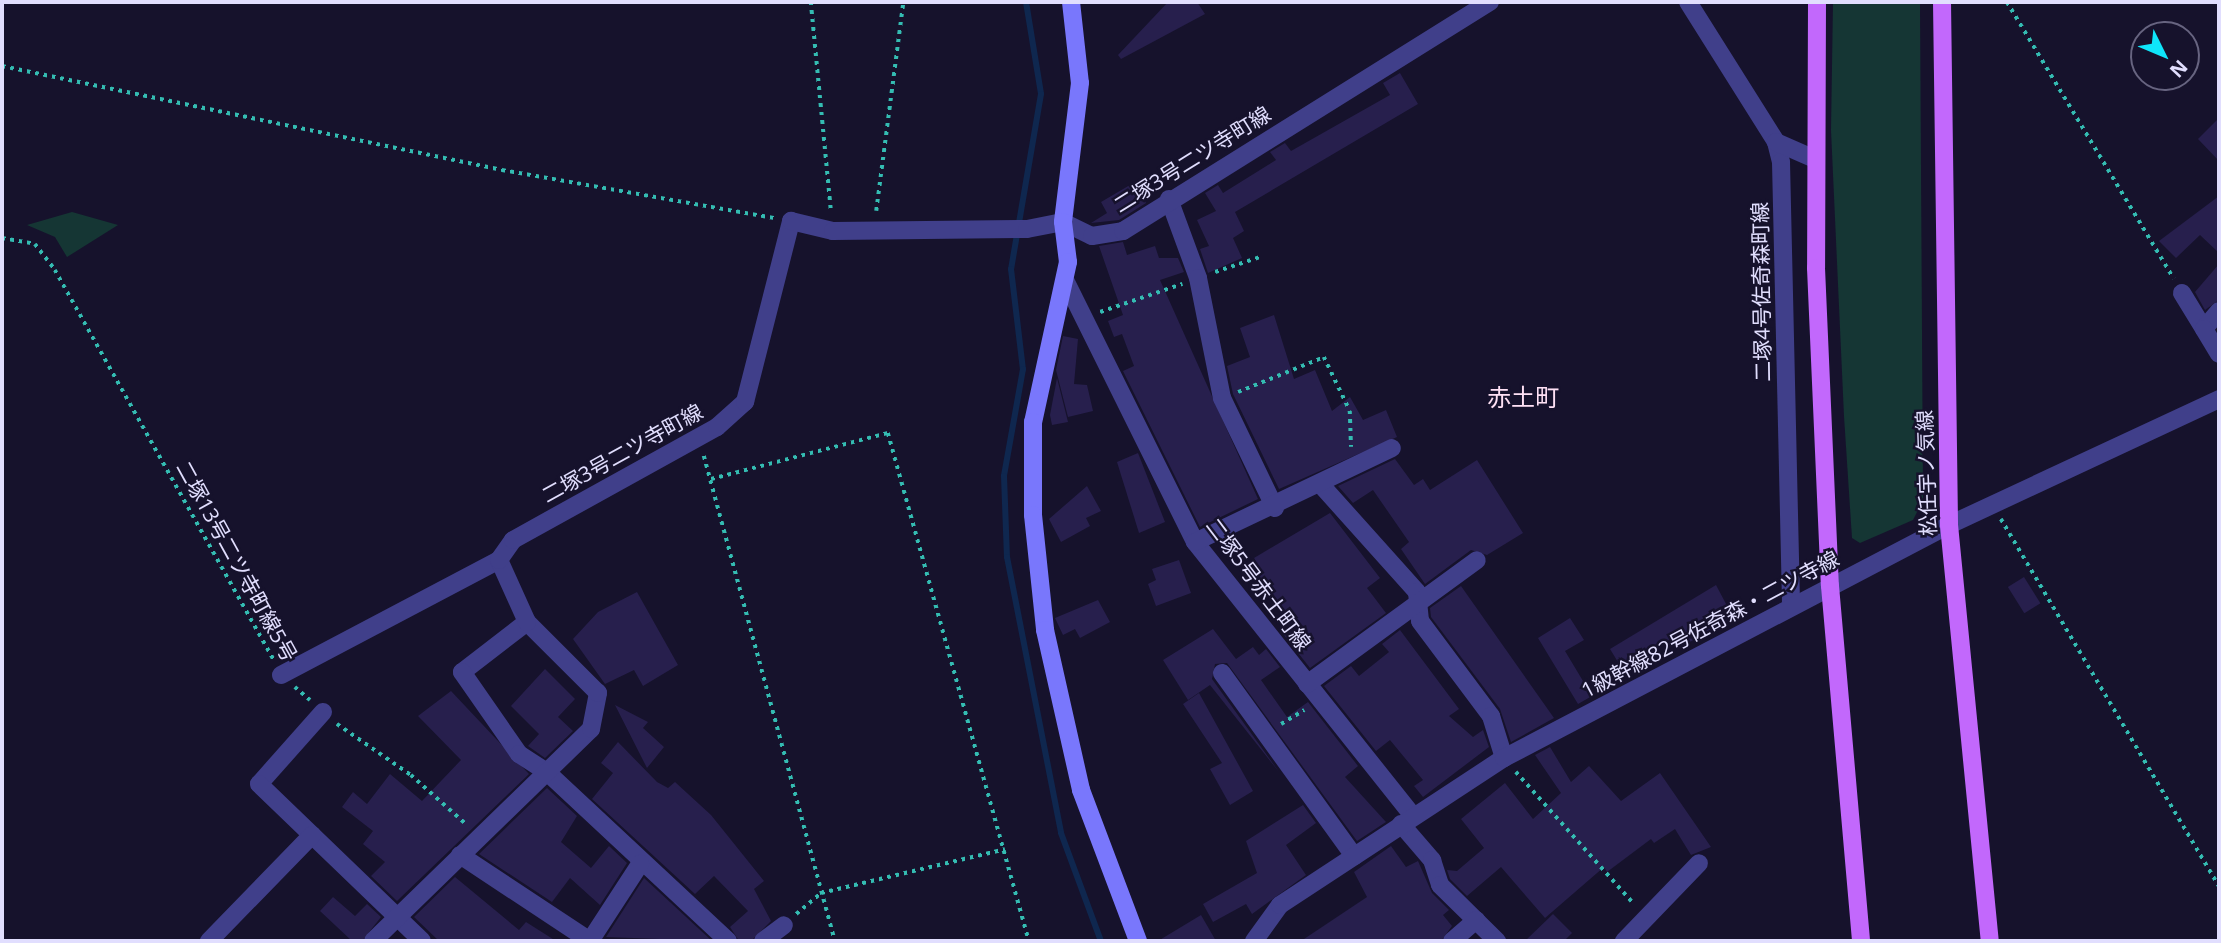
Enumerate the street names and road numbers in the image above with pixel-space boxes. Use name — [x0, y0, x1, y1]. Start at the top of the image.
street label: 二塚3号二ツ寺町線 — [1109, 101, 1275, 217]
street label: 二塚4号佐奇森町線 — [1747, 202, 1775, 382]
street label: 二塚3号二ツ寺町線 — [537, 398, 707, 508]
street label: 松任宇ノ気線 — [1911, 410, 1941, 536]
street label: 二塚13号二ツ寺町線5号 — [171, 456, 303, 666]
street label: 二塚5号赤土町線 — [1201, 513, 1317, 655]
street label: 1級幹線82号佐奇森・二ツ寺線 — [1577, 545, 1843, 703]

